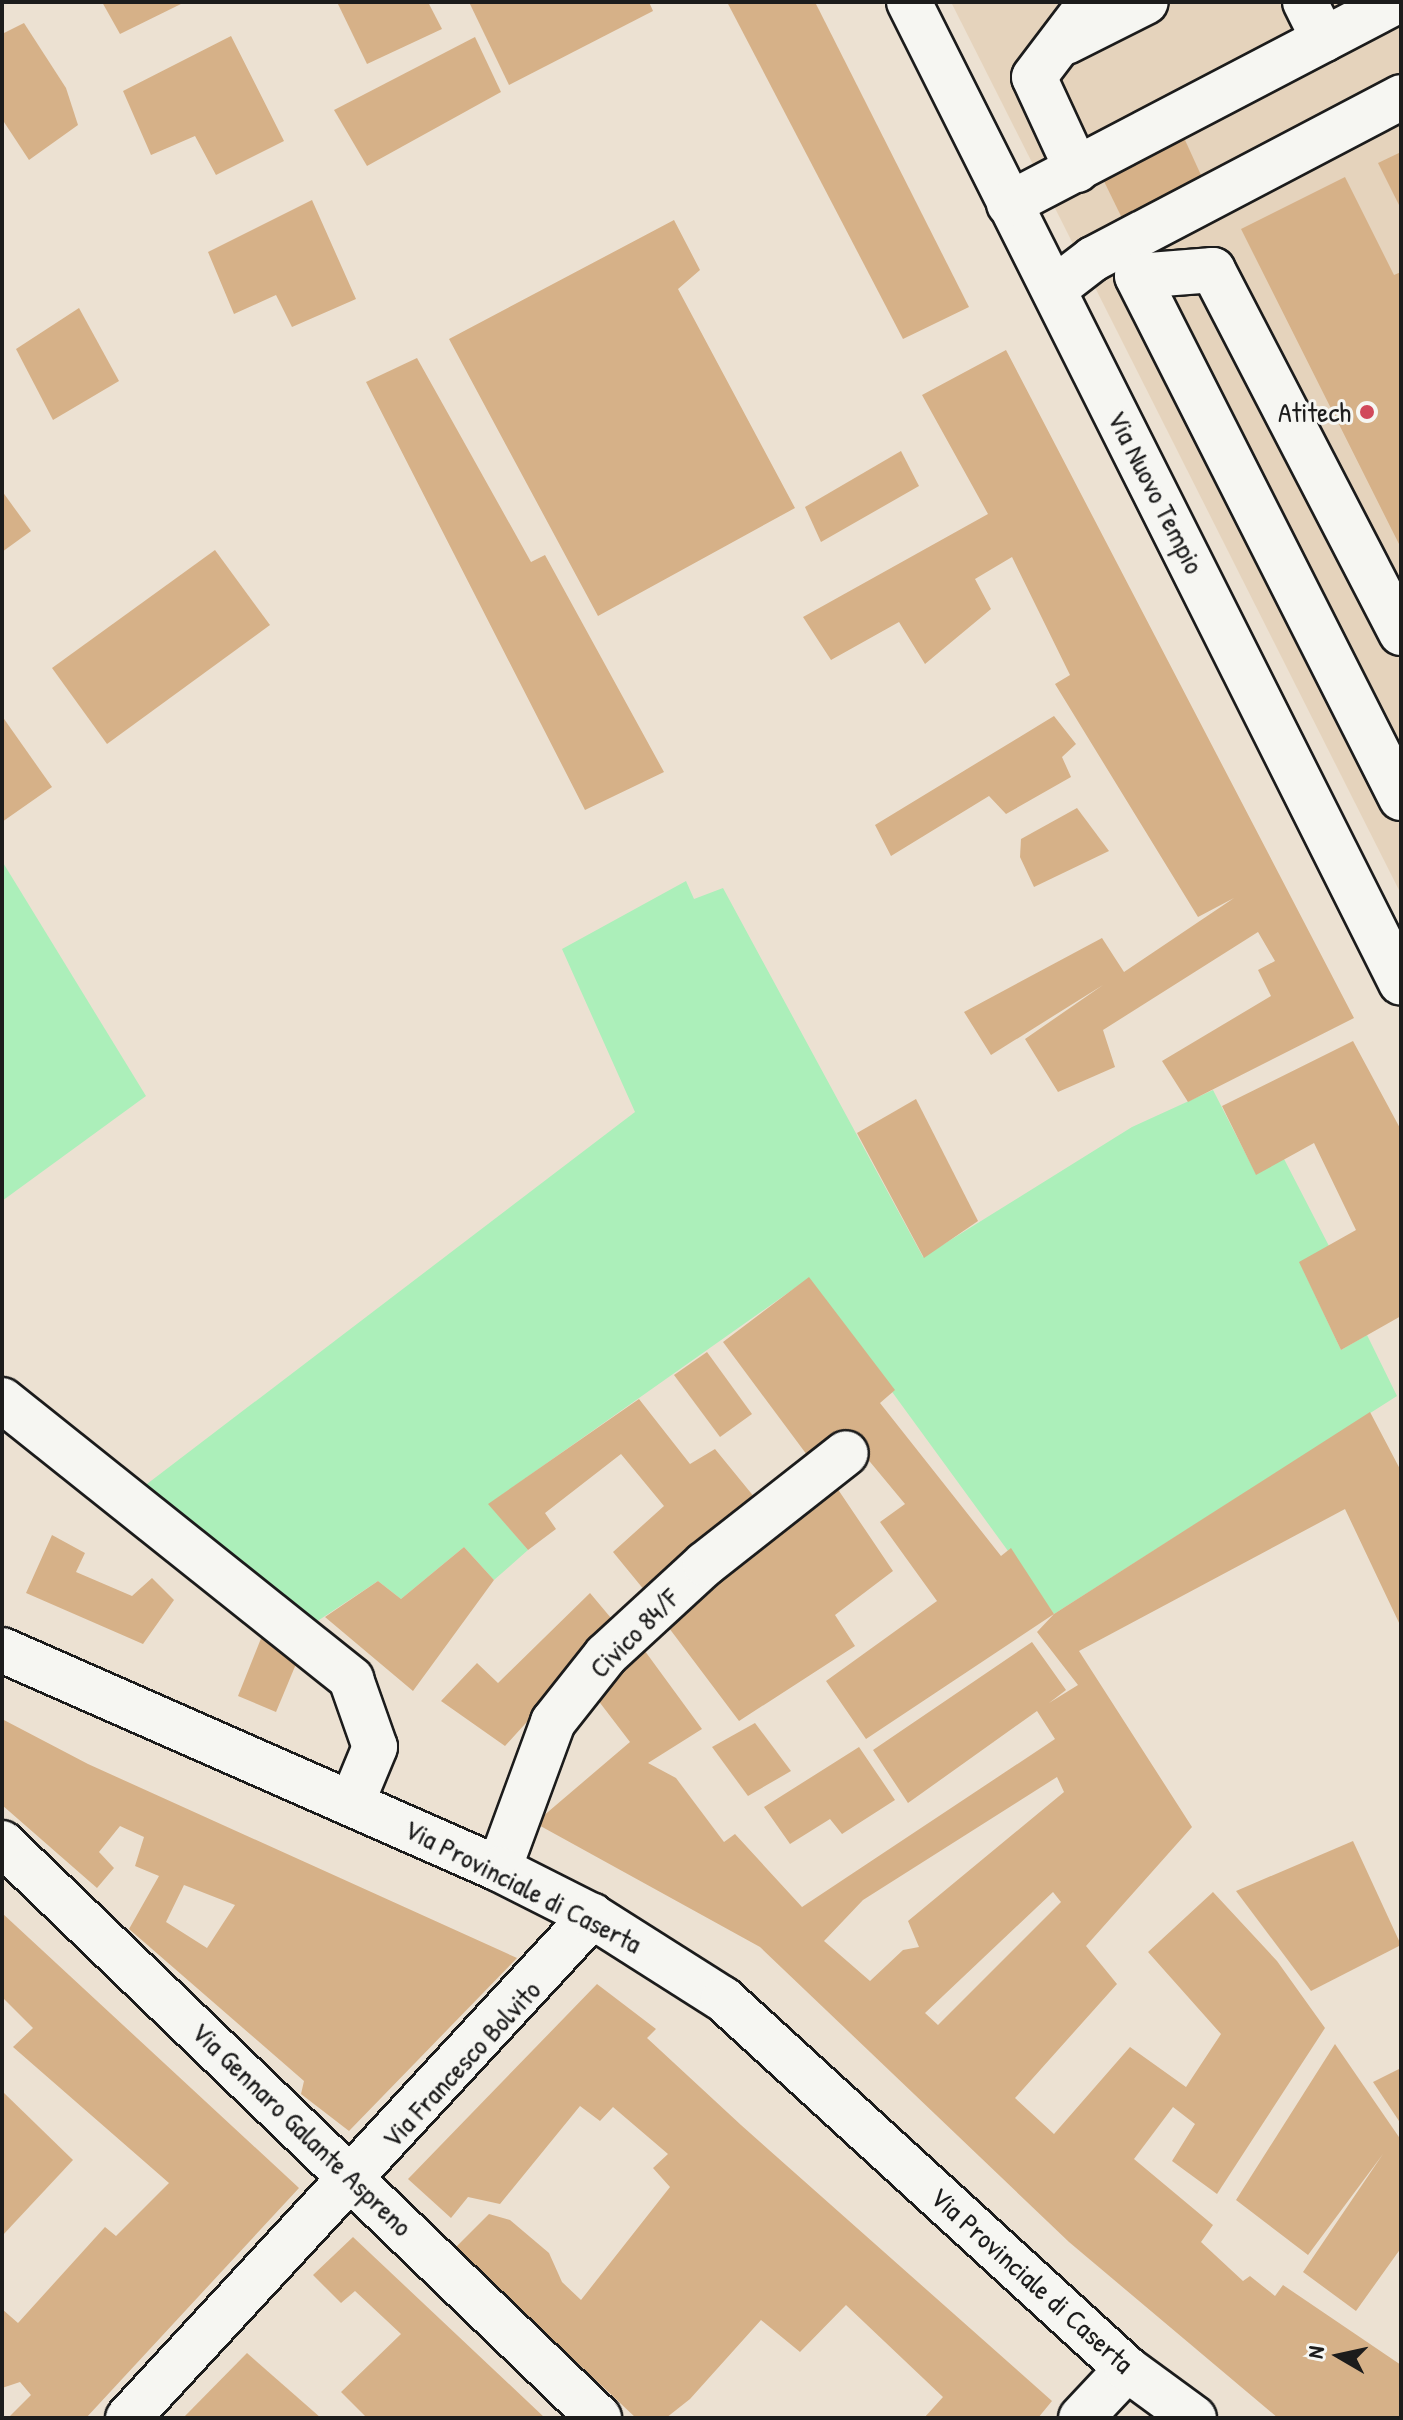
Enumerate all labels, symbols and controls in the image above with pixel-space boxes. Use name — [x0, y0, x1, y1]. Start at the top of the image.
place label: Atitech — [1278, 395, 1351, 429]
marker: Atitech — [1358, 403, 1376, 421]
street label: Via Nuovo Tempio — [1100, 405, 1212, 579]
street label: Civico 84/F — [582, 1581, 686, 1685]
street label: Via Provinciale di Caserta — [399, 1812, 647, 1960]
street label: Via Francesco Bolvito — [375, 1973, 547, 2155]
street label: Via Gennaro Galante Aspreno — [185, 2015, 419, 2243]
street label: Via Provinciale di Caserta — [924, 2180, 1140, 2380]
north arrow — [1299, 2316, 1379, 2396]
text: N — [1300, 2344, 1331, 2360]

